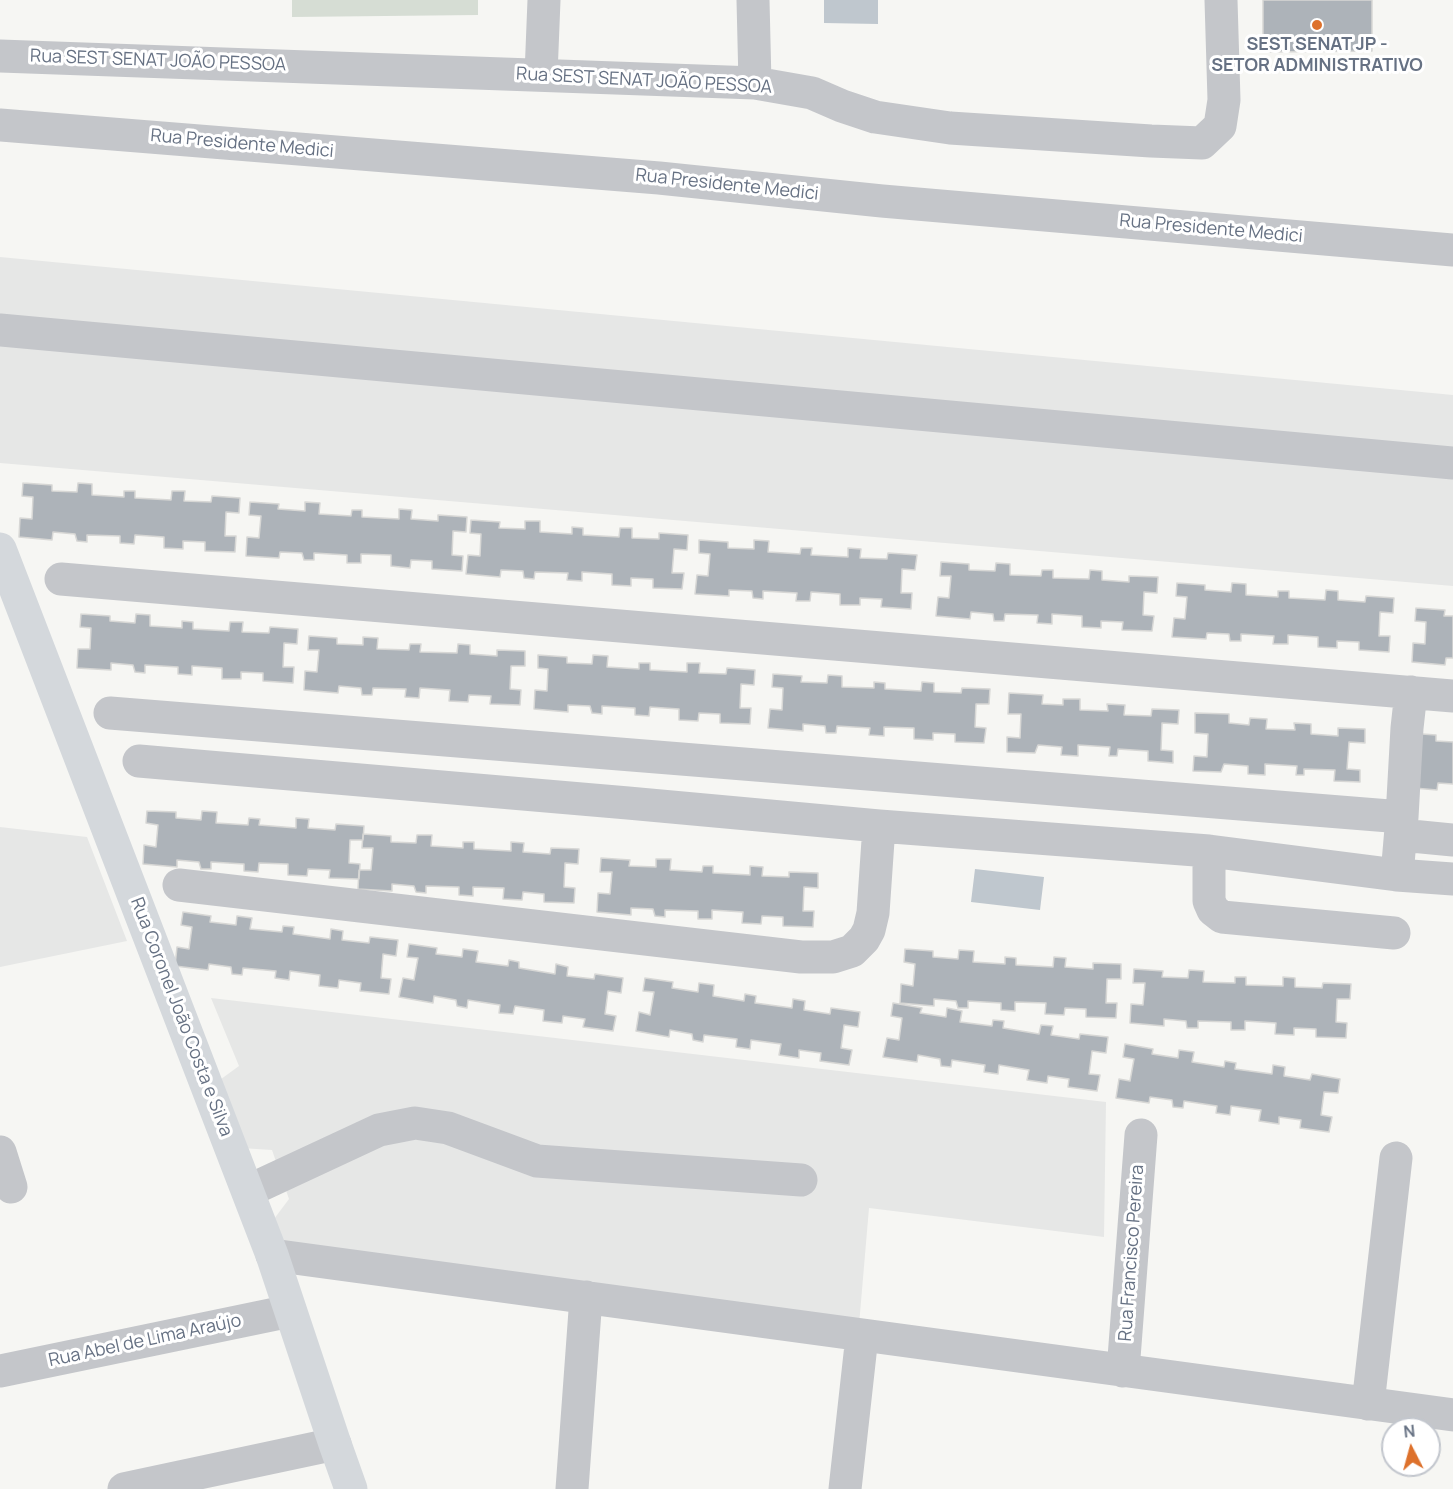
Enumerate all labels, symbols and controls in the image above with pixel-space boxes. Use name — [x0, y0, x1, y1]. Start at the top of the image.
marker: SEST SENAT JP - SETOR ADMINISTRATIVO — [1310, 18, 1324, 32]
place label: SEST SENAT JP - SETOR ADMINISTRATIVO — [1211, 34, 1423, 76]
street label: Rua SEST SENAT JOÃO PESSOA — [30, 46, 286, 76]
street label: Rua SEST SENAT JOÃO PESSOA — [516, 64, 772, 98]
street label: Rua Presidente Medici — [149, 125, 335, 163]
street label: Rua Presidente Medici — [634, 165, 820, 205]
street label: Rua Presidente Medici — [1118, 210, 1304, 248]
street label: Rua Coronel João Costa e Silva — [125, 894, 237, 1140]
street label: Rua Francisco Pereira — [1115, 1164, 1149, 1342]
street label: Rua Abel de Lima Araújo — [47, 1310, 243, 1372]
north arrow — [1381, 1417, 1441, 1477]
text: N — [1402, 1420, 1416, 1443]

